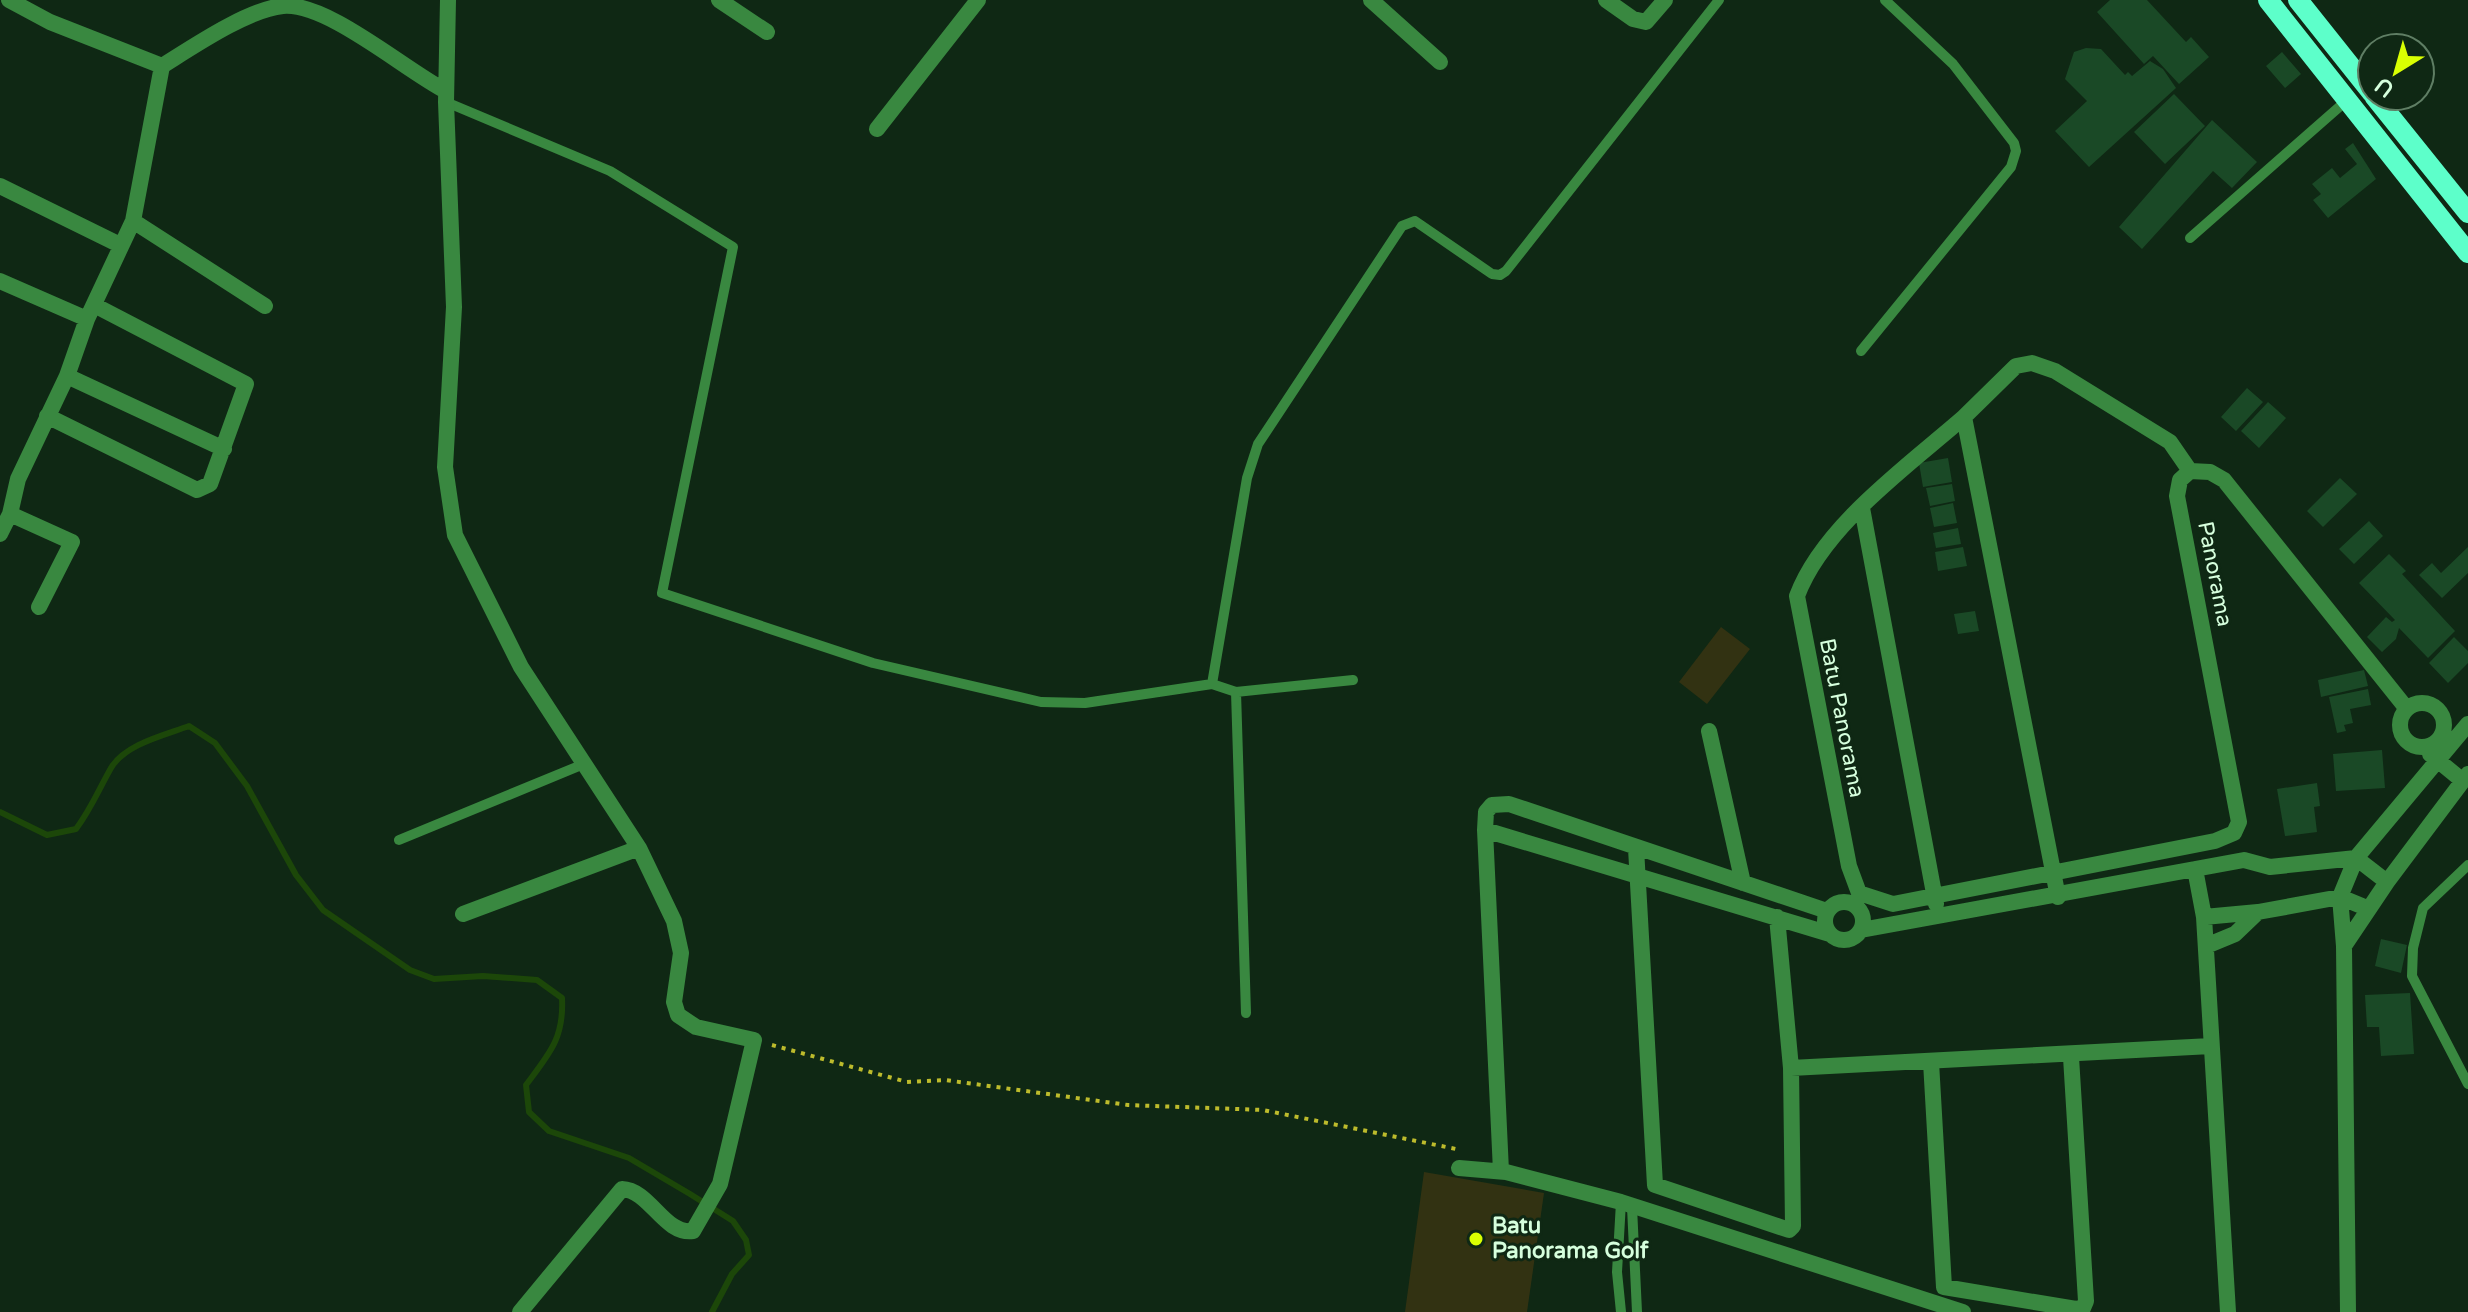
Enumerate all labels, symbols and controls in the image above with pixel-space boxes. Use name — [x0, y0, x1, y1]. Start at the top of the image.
north arrow — [2356, 32, 2436, 112]
text: U — [2370, 72, 2399, 103]
street label: Panorama — [2192, 519, 2238, 629]
street label: Batu Panorama — [1814, 636, 1870, 800]
place label: Batu Panorama Golf — [1492, 1213, 1649, 1264]
marker: Batu Panorama Golf — [1467, 1230, 1485, 1248]

